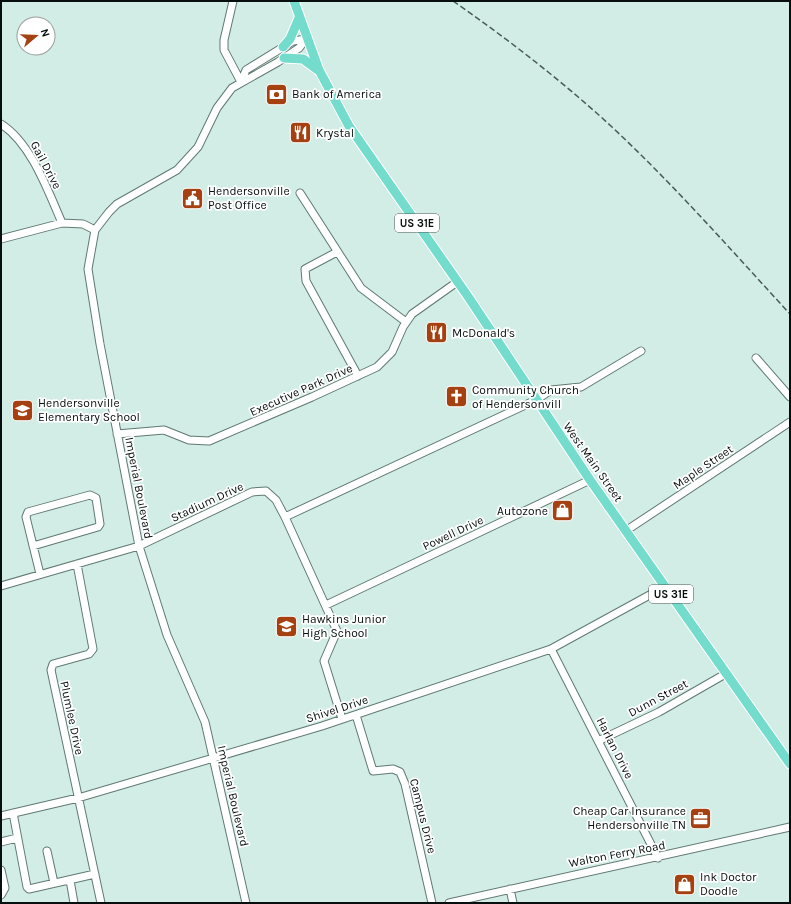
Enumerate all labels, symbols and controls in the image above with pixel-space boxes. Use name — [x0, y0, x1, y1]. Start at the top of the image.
north arrow — [16, 16, 56, 56]
text: N — [38, 27, 52, 39]
bank icon: Bank of America — [263, 81, 289, 107]
place label: Bank of America — [292, 87, 381, 101]
restaurant icon: Krystal — [287, 120, 313, 146]
place label: Krystal — [316, 126, 354, 140]
street label: Gail Drive — [28, 139, 64, 191]
place label: Hendersonville Post Office — [208, 184, 290, 212]
public building icon: Hendersonville Post Office — [180, 185, 206, 211]
road number: US 31E — [395, 214, 439, 232]
restaurant icon: McDonald's — [424, 320, 450, 346]
place label: McDonald's — [452, 326, 515, 340]
street label: Executive Park Drive — [248, 361, 354, 419]
place label: Community Church of Hendersonvill — [472, 383, 579, 411]
church icon: Community Church of Hendersonvill — [444, 384, 470, 410]
place label: Hendersonville Elementary School — [38, 396, 140, 424]
school or university icon: Hendersonville Elementary School — [9, 397, 35, 423]
street label: West Main Street — [560, 420, 626, 505]
street label: Imperial Boulevard — [122, 436, 156, 540]
street label: Maple Street — [670, 442, 736, 492]
street label: Stadium Drive — [168, 479, 246, 525]
shop icon: Autozone — [550, 498, 576, 524]
place label: Autozone — [497, 504, 548, 518]
street label: Powell Drive — [420, 513, 486, 553]
road number: US 31E — [649, 585, 693, 603]
place label: Hawkins Junior High School — [302, 612, 387, 640]
school or university icon: Hawkins Junior High School — [273, 613, 299, 639]
street label: Dunn Street — [626, 676, 691, 720]
street label: Plumlee Drive — [57, 680, 87, 756]
street label: Shivel Drive — [304, 692, 370, 726]
street label: Harlan Drive — [594, 715, 636, 781]
street label: Imperial Boulevard — [215, 744, 251, 848]
street label: Campus Drive — [407, 777, 439, 855]
place label: Cheap Car Insurance Hendersonville TN — [573, 804, 686, 832]
office icon: Cheap Car Insurance Hendersonville TN — [688, 805, 714, 831]
street label: Walton Ferry Road — [567, 838, 667, 870]
place label: Ink Doctor Doodle — [700, 870, 757, 898]
shop icon: Ink Doctor Doodle — [671, 871, 697, 897]

